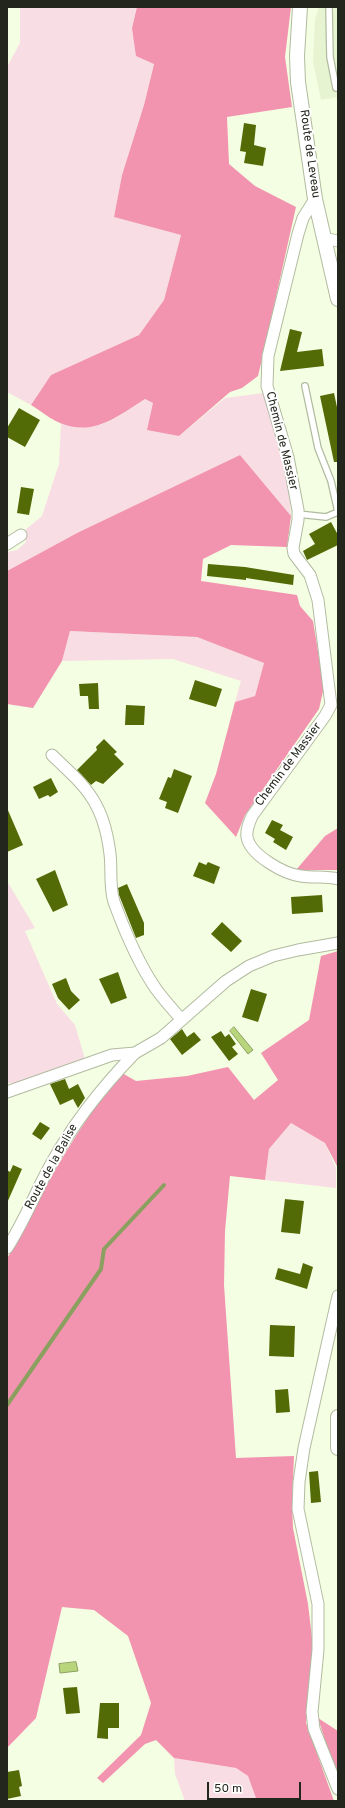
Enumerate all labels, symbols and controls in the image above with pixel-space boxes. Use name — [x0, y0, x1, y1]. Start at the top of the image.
street label: Route de Leveau — [296, 109, 322, 199]
street label: Chemin de Massier — [262, 390, 300, 492]
street label: Chemin de Massier — [253, 720, 325, 810]
street label: Route de la Balise — [23, 1122, 81, 1212]
scale bar — [209, 1774, 303, 1800]
text: 50 m — [214, 1781, 242, 1797]

